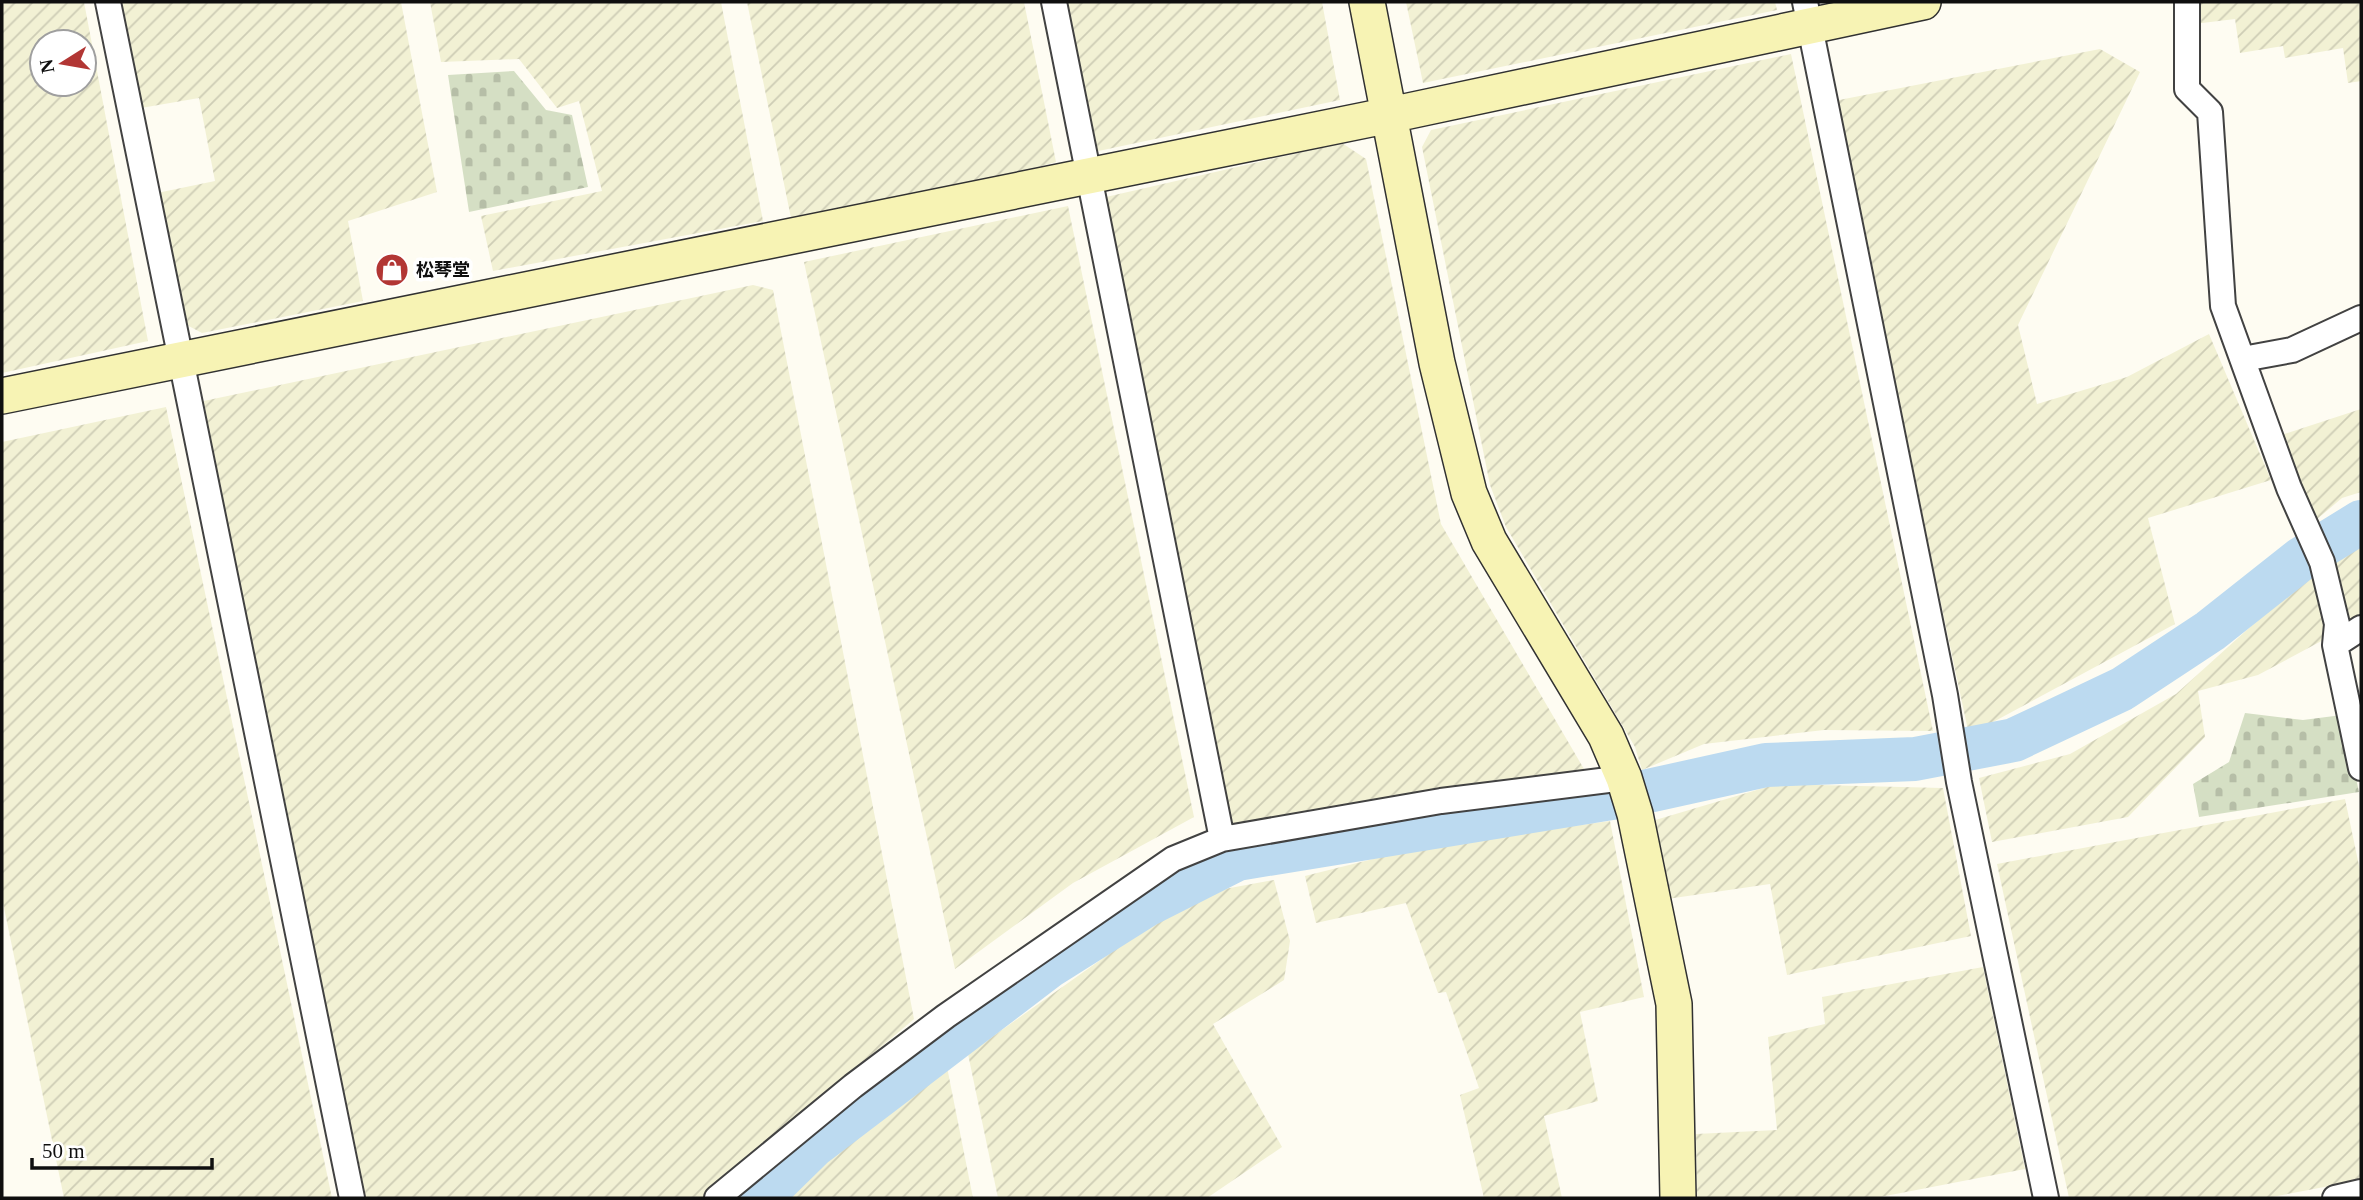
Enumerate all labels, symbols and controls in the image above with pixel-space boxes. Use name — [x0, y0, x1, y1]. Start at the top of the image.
north arrow — [28, 28, 98, 98]
text: N — [35, 57, 58, 75]
shop icon: 松琴堂 — [373, 251, 411, 289]
place label: 松琴堂 — [416, 260, 470, 280]
scale bar — [32, 1126, 212, 1170]
text: 50 m — [42, 1139, 85, 1163]

